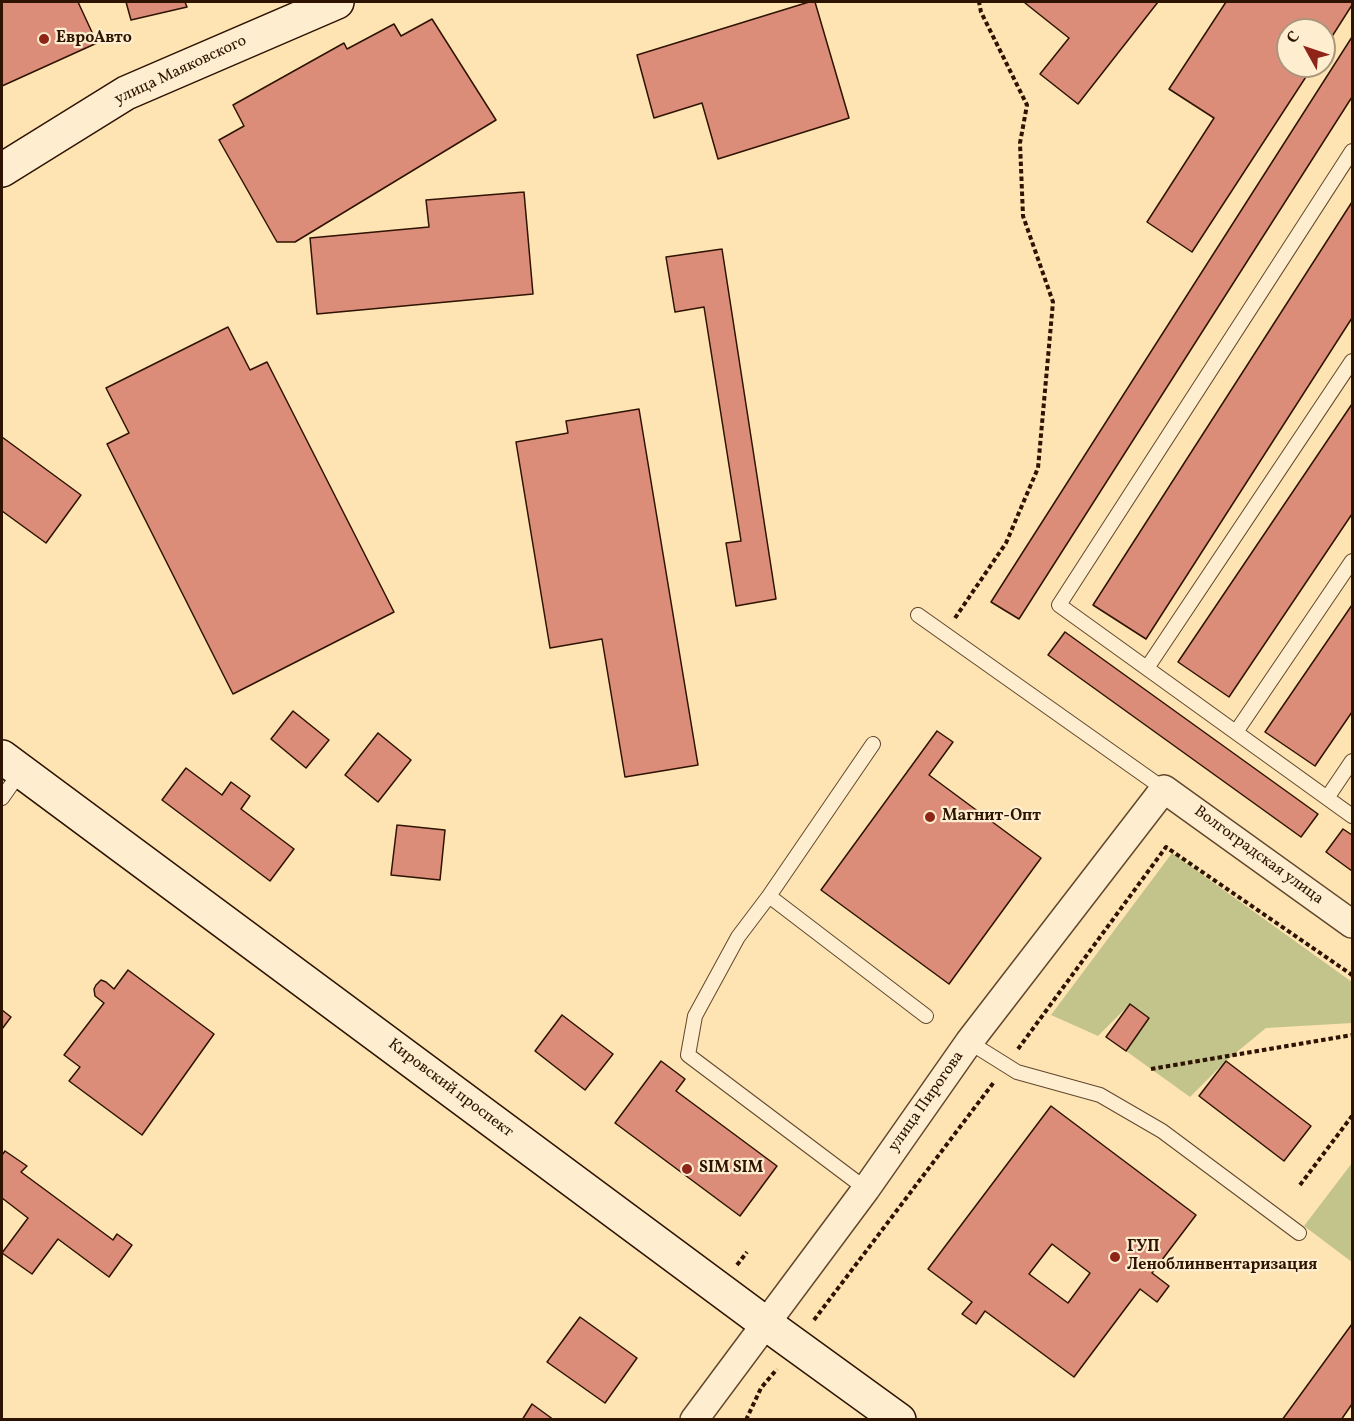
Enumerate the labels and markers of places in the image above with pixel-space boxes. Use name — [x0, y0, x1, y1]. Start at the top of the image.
place label: ЕвроАвто — [56, 29, 132, 49]
marker: ЕвроАвто — [37, 32, 51, 46]
place label: Магнит-Опт — [942, 807, 1041, 827]
marker: Магнит-Опт — [923, 810, 937, 824]
place label: SIM SIM — [699, 1159, 763, 1179]
marker: SIM SIM — [680, 1162, 694, 1176]
place label: ГУП Леноблинвентаризация — [1127, 1238, 1317, 1276]
marker: ГУП Леноблинвентаризация — [1108, 1250, 1122, 1264]

